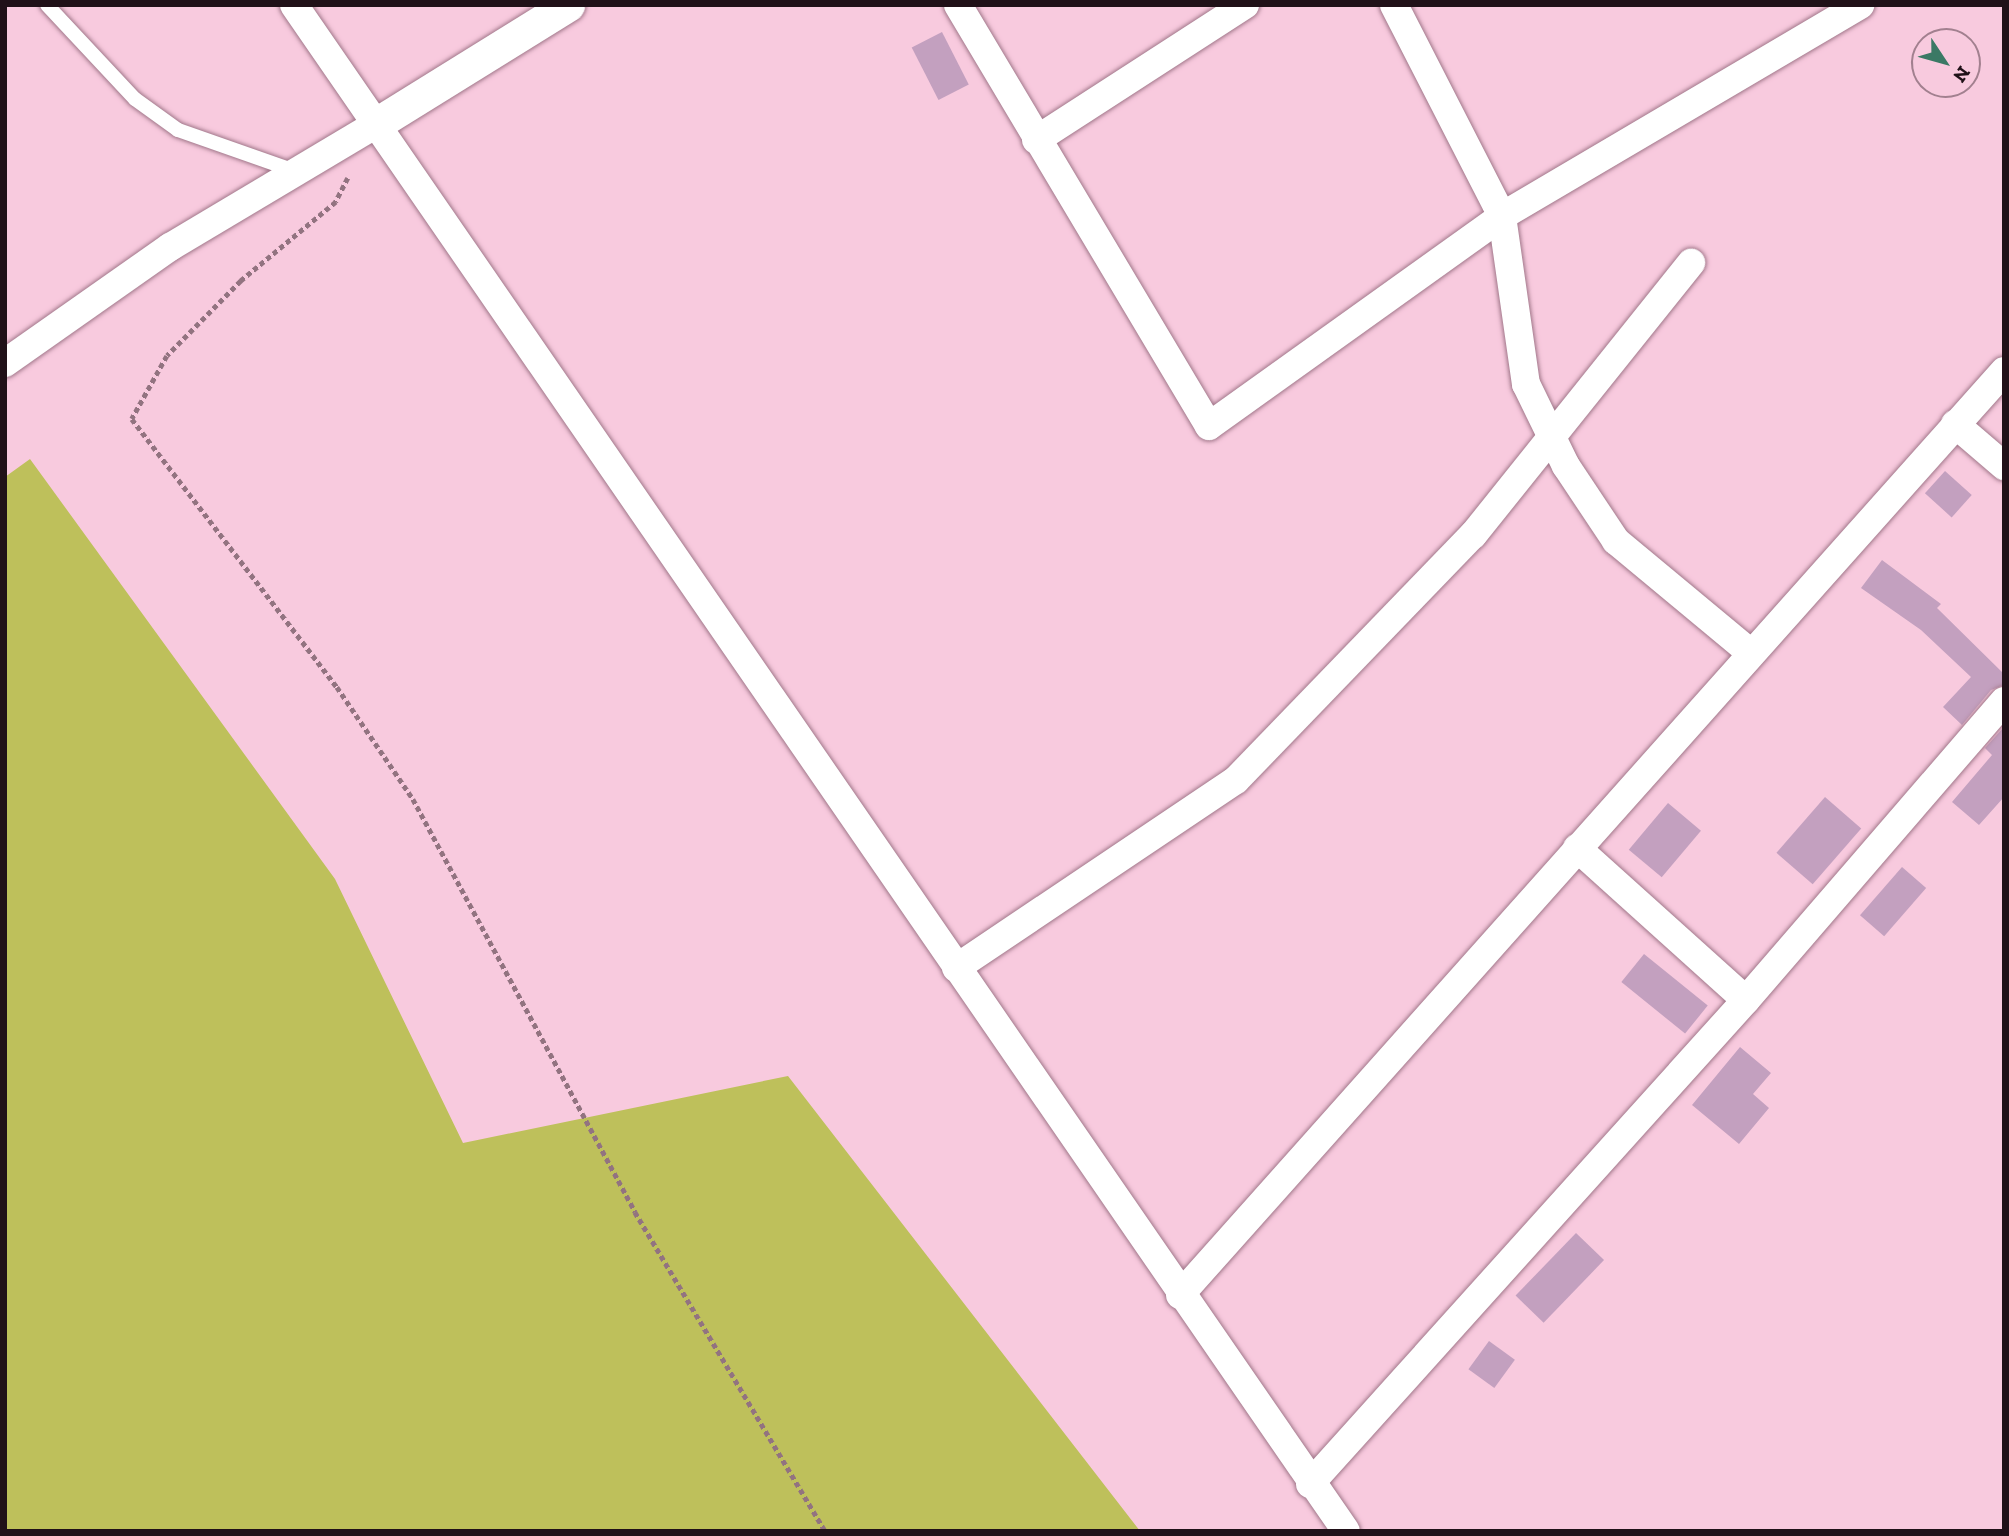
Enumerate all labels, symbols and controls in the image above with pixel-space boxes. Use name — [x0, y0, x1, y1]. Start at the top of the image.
north arrow — [1911, 28, 1981, 98]
text: N — [1948, 62, 1975, 87]

